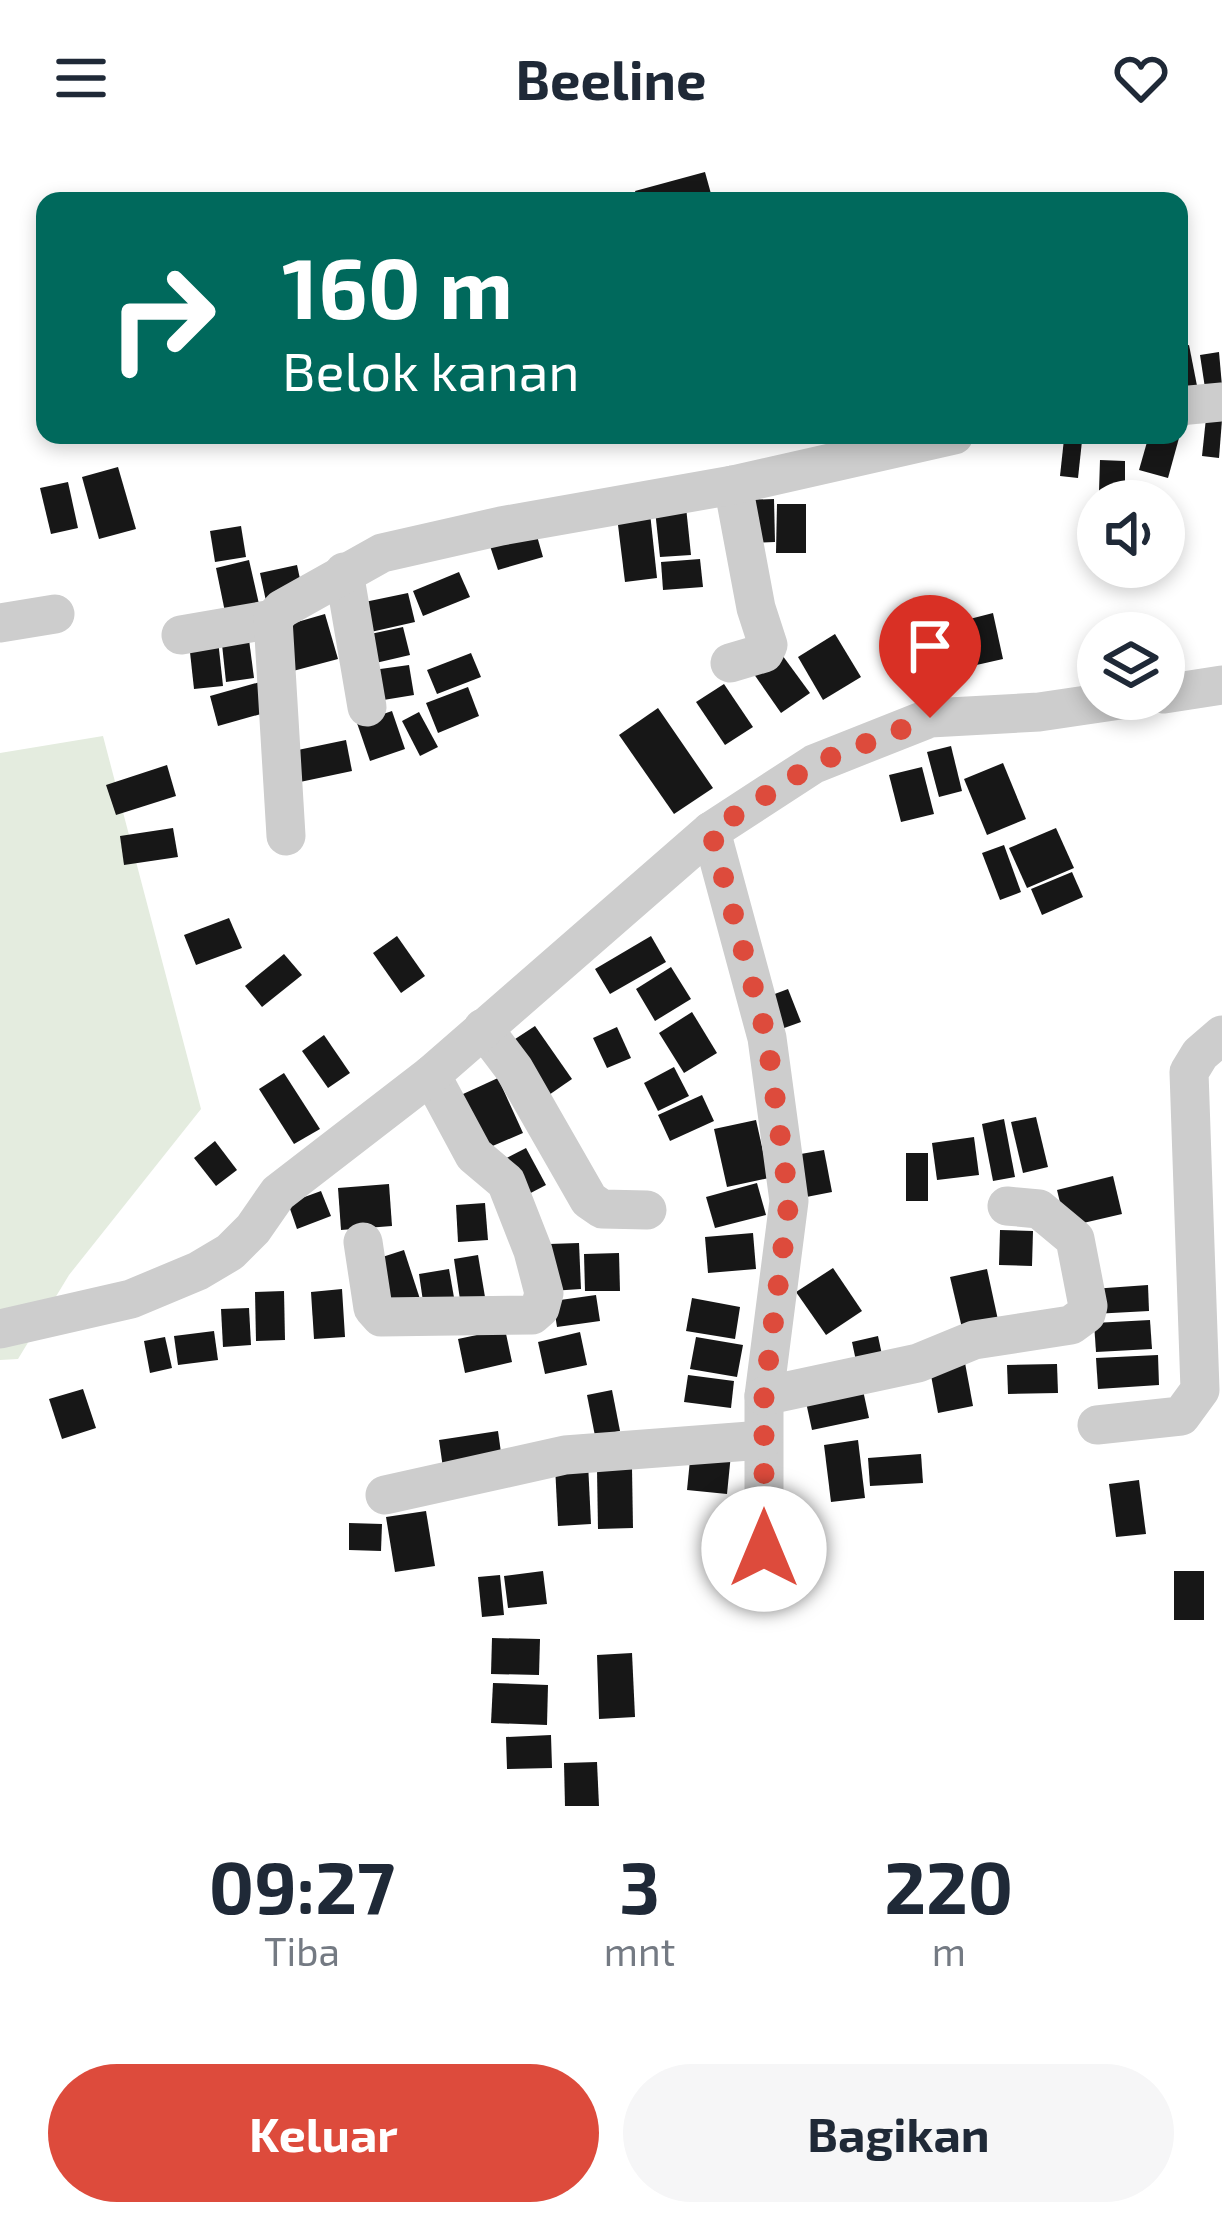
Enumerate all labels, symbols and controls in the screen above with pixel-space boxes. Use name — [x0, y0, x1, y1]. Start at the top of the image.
icon: menu — [48, 45, 114, 111]
icon: heart — [1108, 45, 1174, 111]
text: Beeline — [516, 46, 707, 111]
text: 160 m — [282, 235, 513, 336]
icon: right — [84, 240, 240, 396]
text: Belok kanan — [282, 337, 580, 402]
map controls — [1077, 480, 1185, 720]
button: sound — [1077, 480, 1185, 588]
pin — [879, 595, 981, 718]
button: layers — [1077, 612, 1185, 720]
icon: arrive — [897, 613, 963, 679]
position arrow — [701, 1486, 827, 1612]
text: 09:27 — [209, 1842, 395, 1928]
text: 3 — [619, 1842, 660, 1928]
text: 220 — [884, 1842, 1013, 1928]
text: Tiba — [264, 1927, 340, 1974]
text: mnt — [604, 1927, 675, 1974]
text: m — [932, 1927, 966, 1974]
button: Keluar — [48, 2064, 599, 2202]
button: Bagikan — [623, 2064, 1174, 2202]

